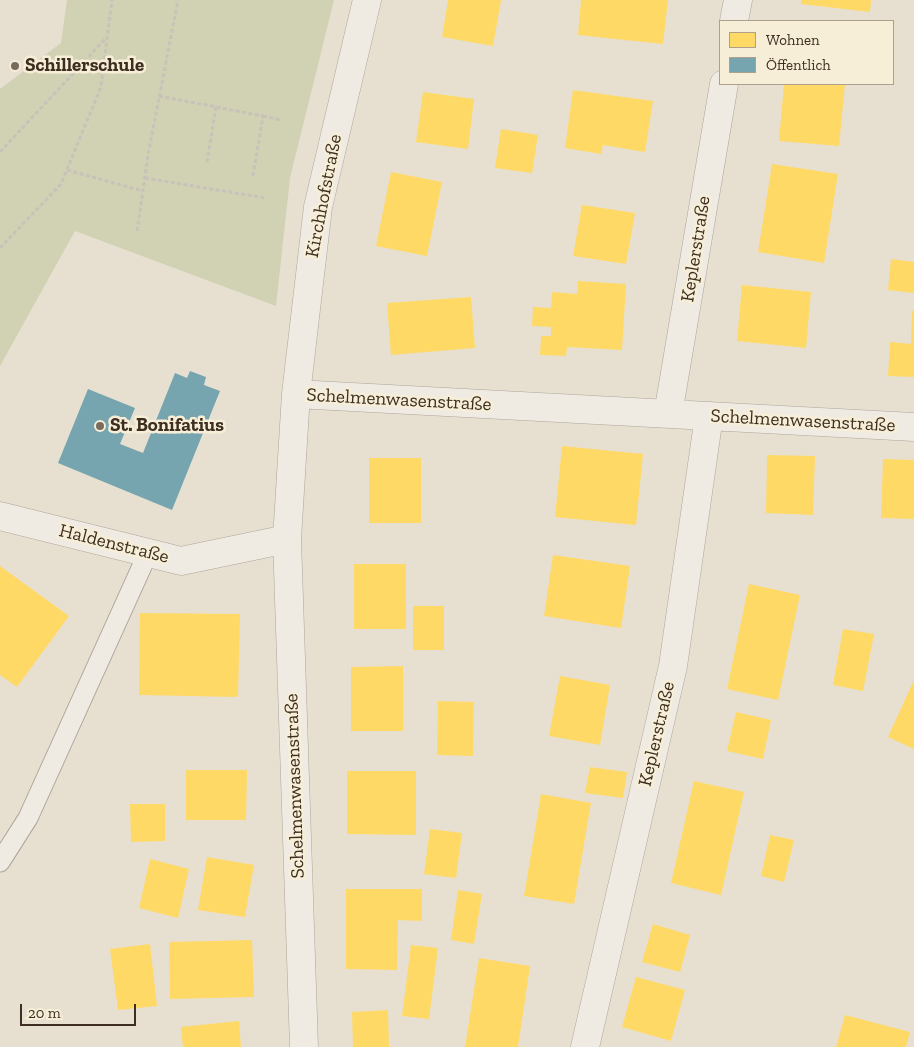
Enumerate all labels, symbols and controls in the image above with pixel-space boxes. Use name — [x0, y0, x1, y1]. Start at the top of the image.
legend — [719, 20, 894, 85]
text: Wohnen — [766, 31, 820, 49]
place label: Schillerschule — [25, 55, 144, 77]
text: Öffentlich — [766, 56, 831, 74]
marker: Schillerschule — [9, 60, 21, 72]
street label: Kirchhofstraße — [301, 132, 347, 260]
street label: Keplerstraße — [676, 194, 716, 304]
street label: Schelmenwasenstraße — [306, 384, 492, 416]
street label: Schelmenwasenstraße — [710, 405, 896, 437]
place label: St. Bonifatius — [110, 415, 224, 437]
marker: St. Bonifatius — [94, 420, 106, 432]
street label: Haldenstraße — [57, 519, 171, 569]
street label: Keplerstraße — [634, 679, 680, 789]
street label: Schelmenwasenstraße — [280, 693, 310, 879]
scale bar — [22, 994, 139, 1026]
text: 20 m — [28, 1004, 61, 1022]

